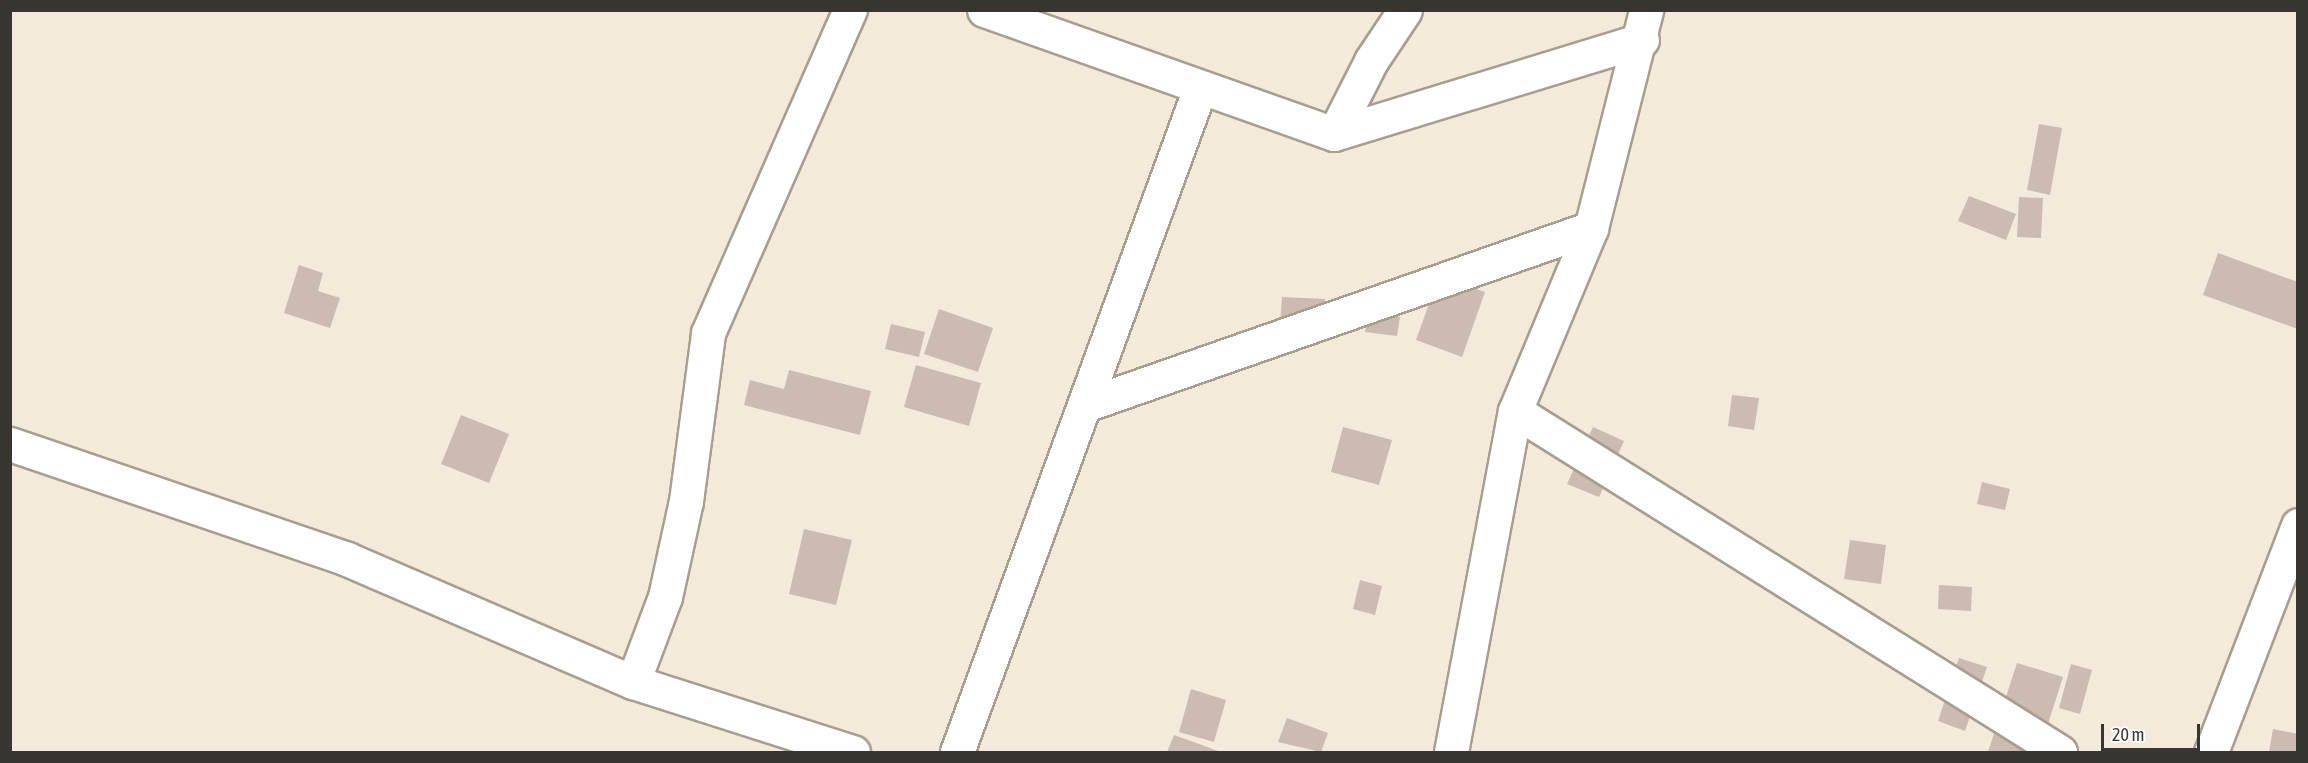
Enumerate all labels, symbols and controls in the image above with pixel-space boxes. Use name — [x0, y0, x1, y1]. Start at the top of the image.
scale bar — [2104, 712, 2203, 750]
text: 20 m — [2112, 724, 2144, 745]

